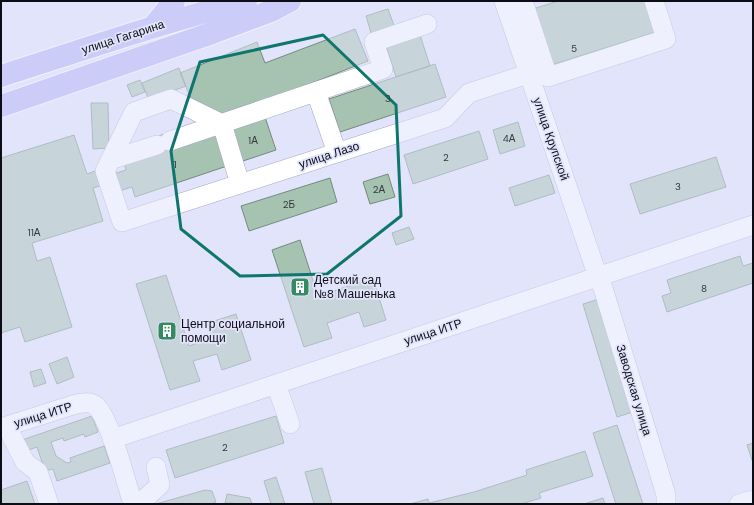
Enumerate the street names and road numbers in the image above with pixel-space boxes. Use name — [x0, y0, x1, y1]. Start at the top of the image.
street label: улица Гагарина — [80, 16, 167, 58]
street label: улица Крупской — [529, 95, 573, 183]
street label: улица Лазо — [297, 138, 362, 172]
street label: улица ИТР — [402, 315, 464, 349]
street label: Заводская улица — [613, 342, 656, 438]
street label: улица ИТР — [12, 399, 74, 431]

